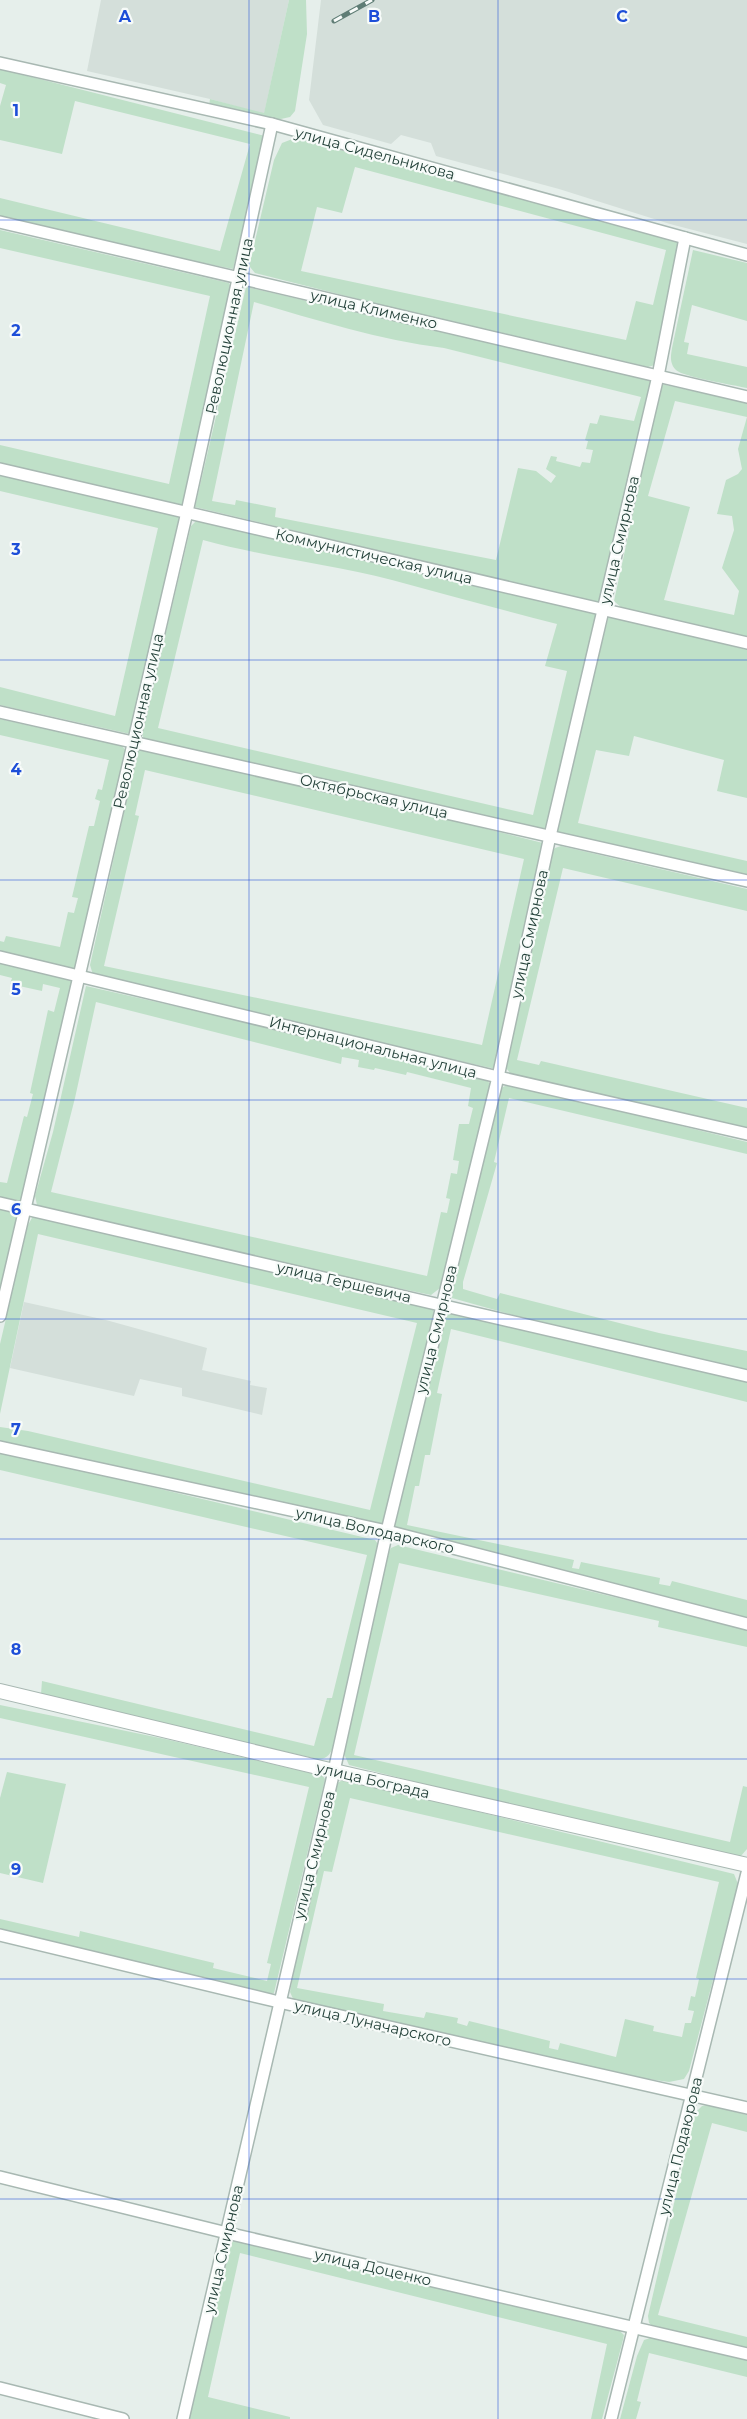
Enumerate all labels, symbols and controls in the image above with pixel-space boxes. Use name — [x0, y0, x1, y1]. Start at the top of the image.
text: A — [118, 7, 132, 26]
text: B — [368, 7, 380, 26]
text: C — [616, 7, 628, 26]
text: 1 — [13, 101, 19, 120]
street label: улица Сидельникова — [292, 122, 457, 184]
street label: Революционная улица — [201, 236, 257, 416]
street label: улица Клименко — [308, 285, 440, 333]
text: 2 — [11, 321, 21, 340]
street label: улица Смирнова — [595, 474, 643, 607]
street label: Коммунистическая улица — [274, 524, 474, 588]
text: 3 — [10, 540, 21, 559]
street label: Революционная улица — [109, 631, 167, 811]
text: 4 — [10, 760, 22, 779]
street label: Октябрьская улица — [298, 770, 450, 822]
street label: улица Смирнова — [506, 868, 552, 1001]
text: 5 — [11, 980, 21, 999]
street label: Интернациональная улица — [267, 1012, 479, 1082]
text: 6 — [11, 1200, 21, 1219]
street label: улица Гершевича — [274, 1257, 413, 1307]
street label: улица Смирнова — [411, 1263, 461, 1396]
text: 7 — [11, 1420, 21, 1439]
street label: улица Володарского — [293, 1502, 456, 1557]
text: 8 — [11, 1640, 21, 1659]
street label: улица Бограда — [313, 1757, 432, 1802]
street label: улица Смирнова — [289, 1789, 339, 1922]
text: 9 — [11, 1860, 21, 1879]
street label: улица Луначарского — [292, 1995, 453, 2050]
street label: улица Подаюрова — [653, 2075, 706, 2218]
street label: улица Смирнова — [199, 2183, 247, 2316]
street label: улица Доценко — [312, 2244, 433, 2290]

